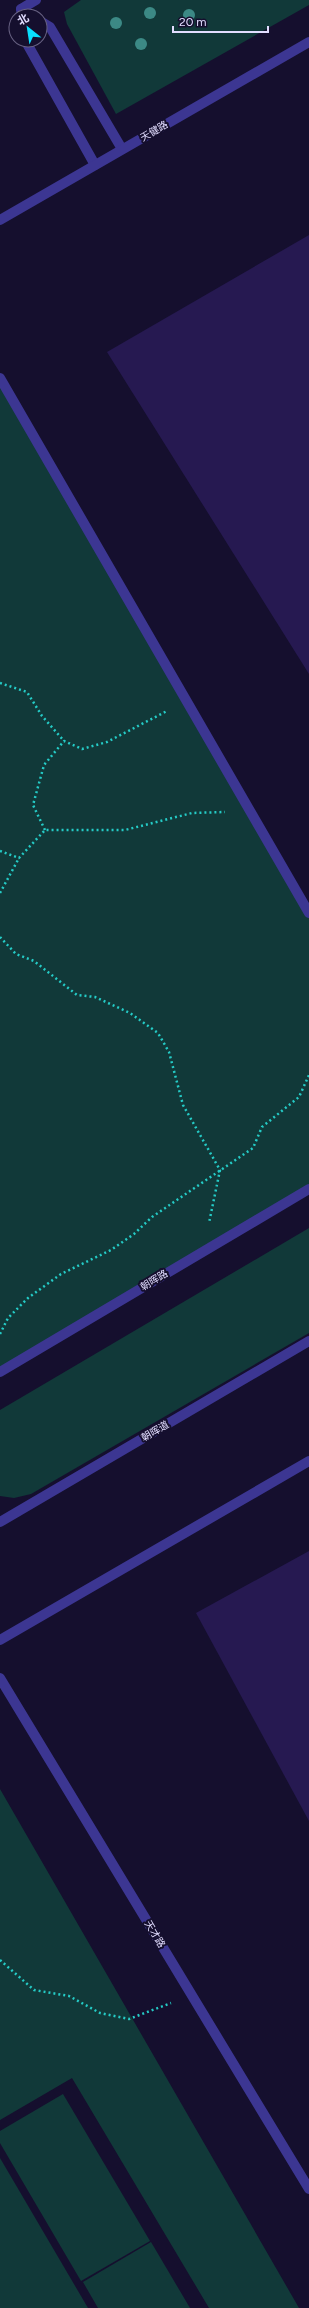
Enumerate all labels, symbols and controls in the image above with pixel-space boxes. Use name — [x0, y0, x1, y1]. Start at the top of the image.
north arrow — [8, 8, 48, 48]
scale bar — [173, 8, 268, 34]
text: 北 — [15, 11, 31, 28]
text: 20 m — [179, 15, 207, 29]
street label: 天健路 — [138, 118, 170, 144]
street label: 朝晖路 — [138, 1267, 170, 1293]
street label: 朝晖道 — [139, 1418, 171, 1444]
street label: 天才路 — [142, 1918, 168, 1950]

